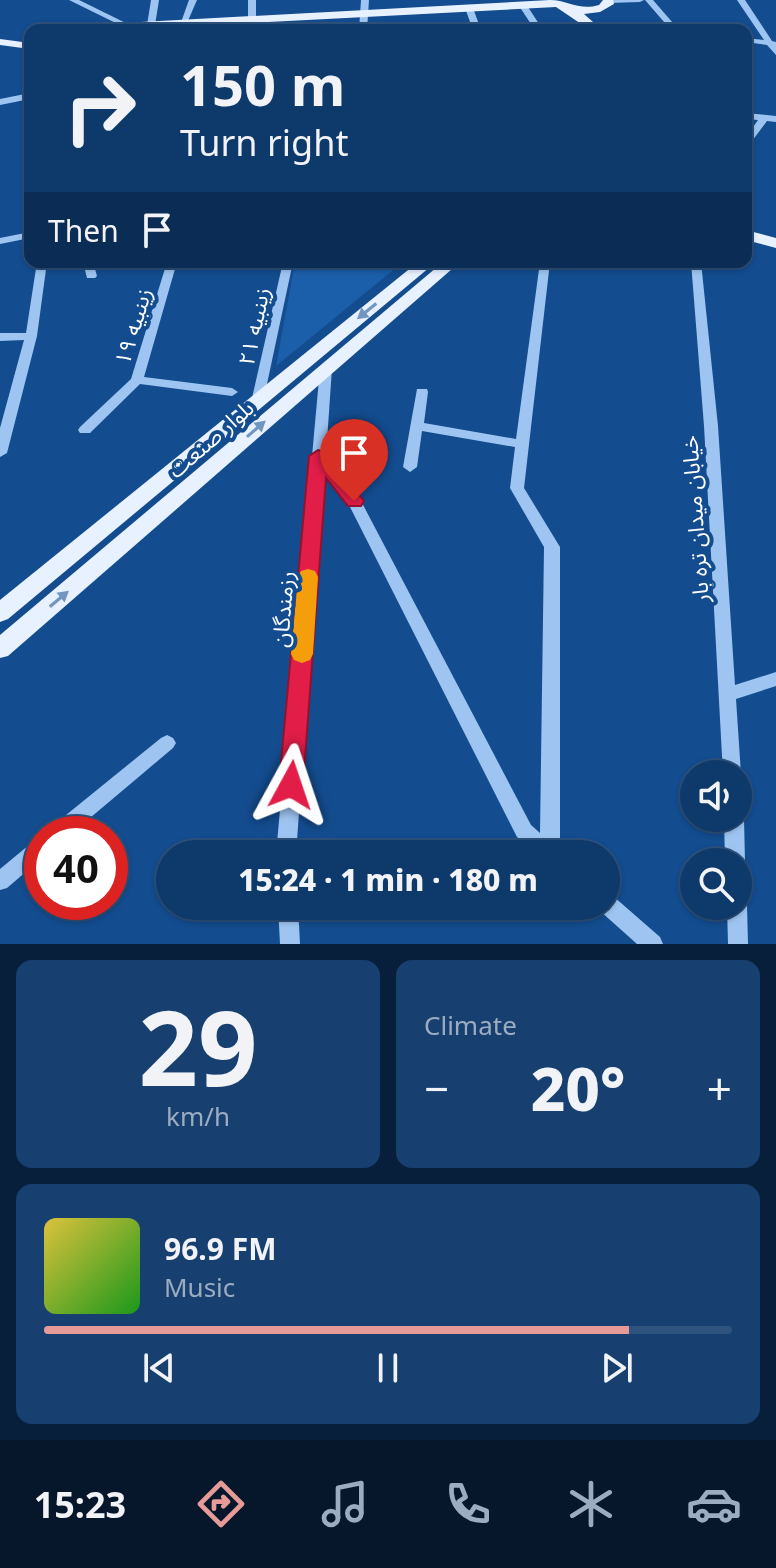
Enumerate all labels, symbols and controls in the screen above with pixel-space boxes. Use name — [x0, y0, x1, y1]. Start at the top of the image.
text: 150 m — [180, 46, 345, 122]
icon: right — [48, 56, 152, 160]
text: Turn right — [180, 118, 348, 167]
icon: arrive — [135, 208, 179, 252]
text: Then — [48, 210, 119, 251]
street label: زینبیه ۱۹ — [106, 284, 158, 368]
street label: زینبیه ۲۱ — [230, 284, 276, 368]
one-way arrow — [357, 302, 377, 319]
street label: بلوار صنعت — [161, 392, 259, 484]
pin — [320, 419, 388, 501]
one-way arrow — [246, 421, 266, 438]
icon: arrive — [332, 431, 376, 475]
street label: خیابان میدان تره بار — [673, 434, 715, 605]
street label: رزمندگان — [264, 570, 300, 648]
one-way arrow — [49, 591, 69, 608]
position arrow — [249, 743, 333, 827]
map controls — [680, 760, 752, 920]
button: sound — [680, 760, 752, 832]
speed limit sign: 40 — [24, 816, 128, 920]
button: search — [680, 848, 752, 920]
text: 15:24 · 1 min · 180 m — [238, 859, 538, 900]
text: 29 — [139, 975, 257, 1116]
text: Climate — [424, 1007, 517, 1043]
text: 20° — [531, 1047, 625, 1129]
text: − — [424, 1058, 449, 1118]
text: + — [707, 1058, 732, 1118]
text: km/h — [166, 1098, 230, 1134]
text: 96.9 FM — [164, 1228, 276, 1269]
text: Music — [164, 1269, 235, 1305]
icon: previous — [137, 1346, 181, 1390]
icon: pause — [366, 1346, 410, 1390]
icon: next — [595, 1346, 639, 1390]
icon: directions — [193, 1476, 249, 1532]
icon: music — [317, 1476, 373, 1532]
icon: phone — [440, 1476, 496, 1532]
icon: climate — [563, 1476, 619, 1532]
icon: car — [686, 1476, 742, 1532]
text: 15:23 — [34, 1480, 126, 1529]

